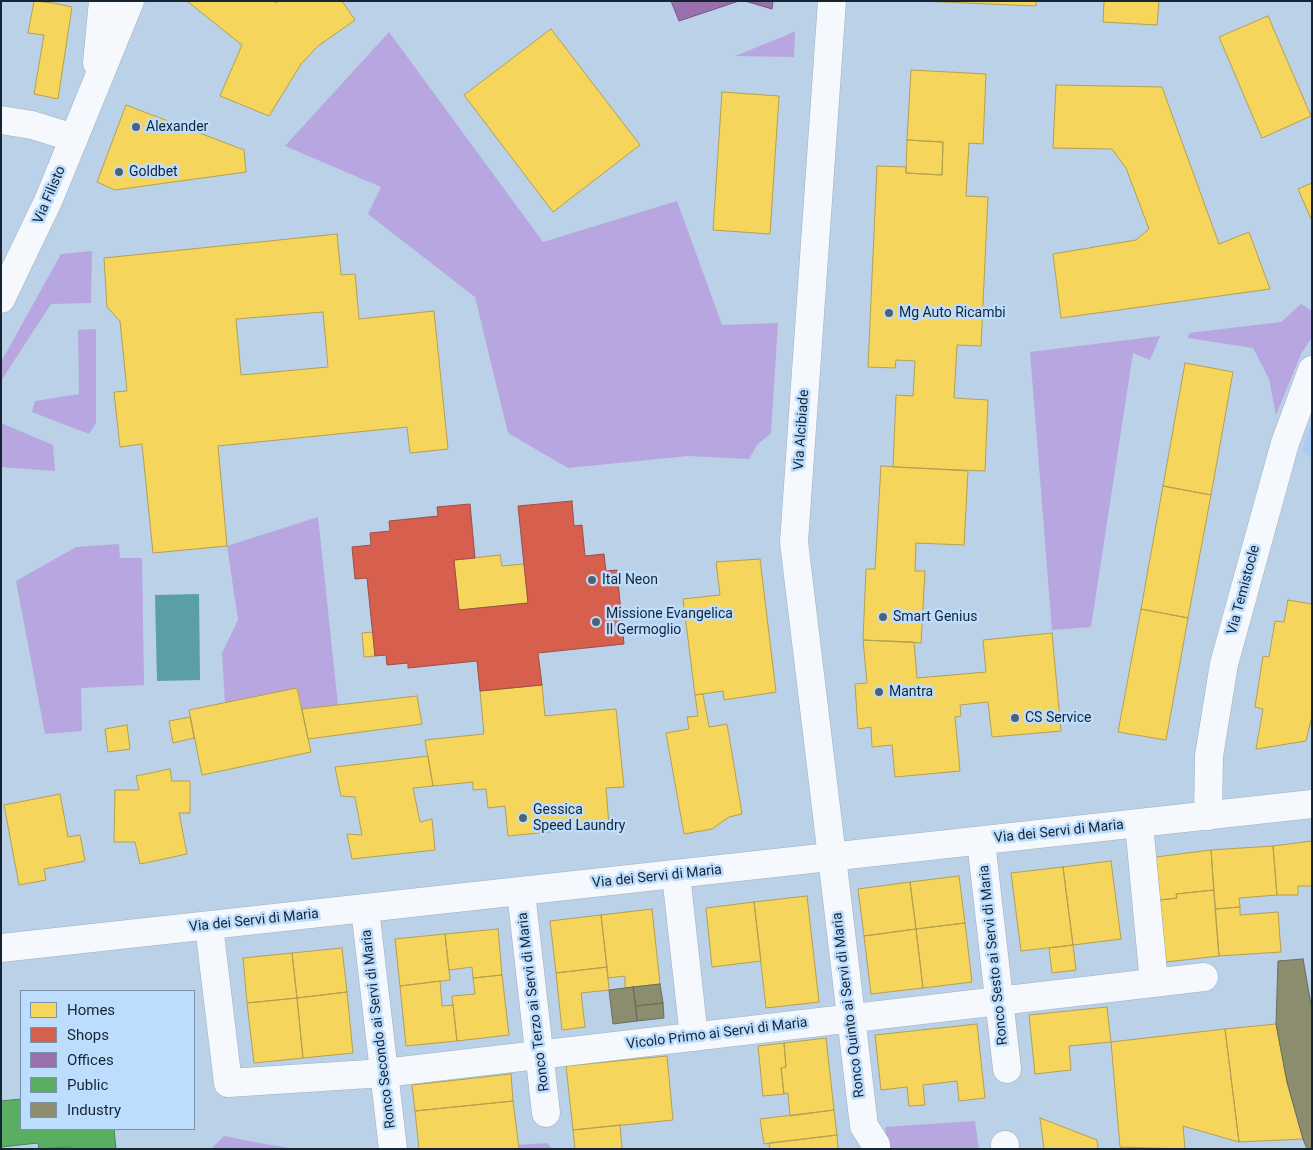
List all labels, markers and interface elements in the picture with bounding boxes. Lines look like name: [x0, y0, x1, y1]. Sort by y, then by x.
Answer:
place label: Alexander: [146, 119, 208, 135]
marker: Alexander: [130, 121, 142, 133]
street label: Via Filisto: [30, 164, 70, 226]
place label: Goldbet: [129, 164, 178, 180]
marker: Goldbet: [113, 166, 125, 178]
place label: Mg Auto Ricambi: [899, 305, 1006, 321]
marker: Mg Auto Ricambi: [883, 307, 895, 319]
street label: Via Alcibiade: [791, 389, 813, 471]
street label: Via Temistocle: [1224, 543, 1264, 637]
place label: Ital Neon: [602, 572, 658, 588]
marker: Ital Neon: [586, 574, 598, 586]
place label: Missione Evangelica Il Germoglio: [606, 606, 733, 638]
place label: Smart Genius: [893, 609, 977, 625]
marker: Smart Genius: [877, 611, 889, 623]
marker: Missione Evangelica Il Germoglio: [590, 616, 602, 628]
place label: Mantra: [889, 684, 933, 700]
marker: Mantra: [873, 686, 885, 698]
place label: CS Service: [1025, 710, 1091, 726]
marker: CS Service: [1009, 712, 1021, 724]
place label: Gessica Speed Laundry: [533, 802, 625, 834]
marker: Gessica Speed Laundry: [517, 812, 529, 824]
street label: Via dei Servi di Maria: [993, 817, 1125, 847]
street label: Via dei Servi di Maria: [591, 862, 723, 892]
street label: Ronco Sesto ai Servi di Maria: [976, 864, 1012, 1046]
street label: Via dei Servi di Maria: [188, 906, 320, 936]
street label: Ronco Terzo ai Servi di Maria: [515, 911, 553, 1093]
street label: Ronco Quinto ai Servi di Maria: [829, 911, 869, 1099]
street label: Ronco Secondo ai Servi di Maria: [358, 929, 400, 1129]
legend: [20, 990, 195, 1130]
text: Homes: [67, 1001, 115, 1019]
street label: Vicolo Primo ai Servi di Maria: [625, 1015, 809, 1053]
text: Shops: [67, 1026, 109, 1044]
text: Offices: [67, 1051, 114, 1069]
text: Public: [67, 1076, 108, 1094]
text: Industry: [67, 1101, 121, 1119]

